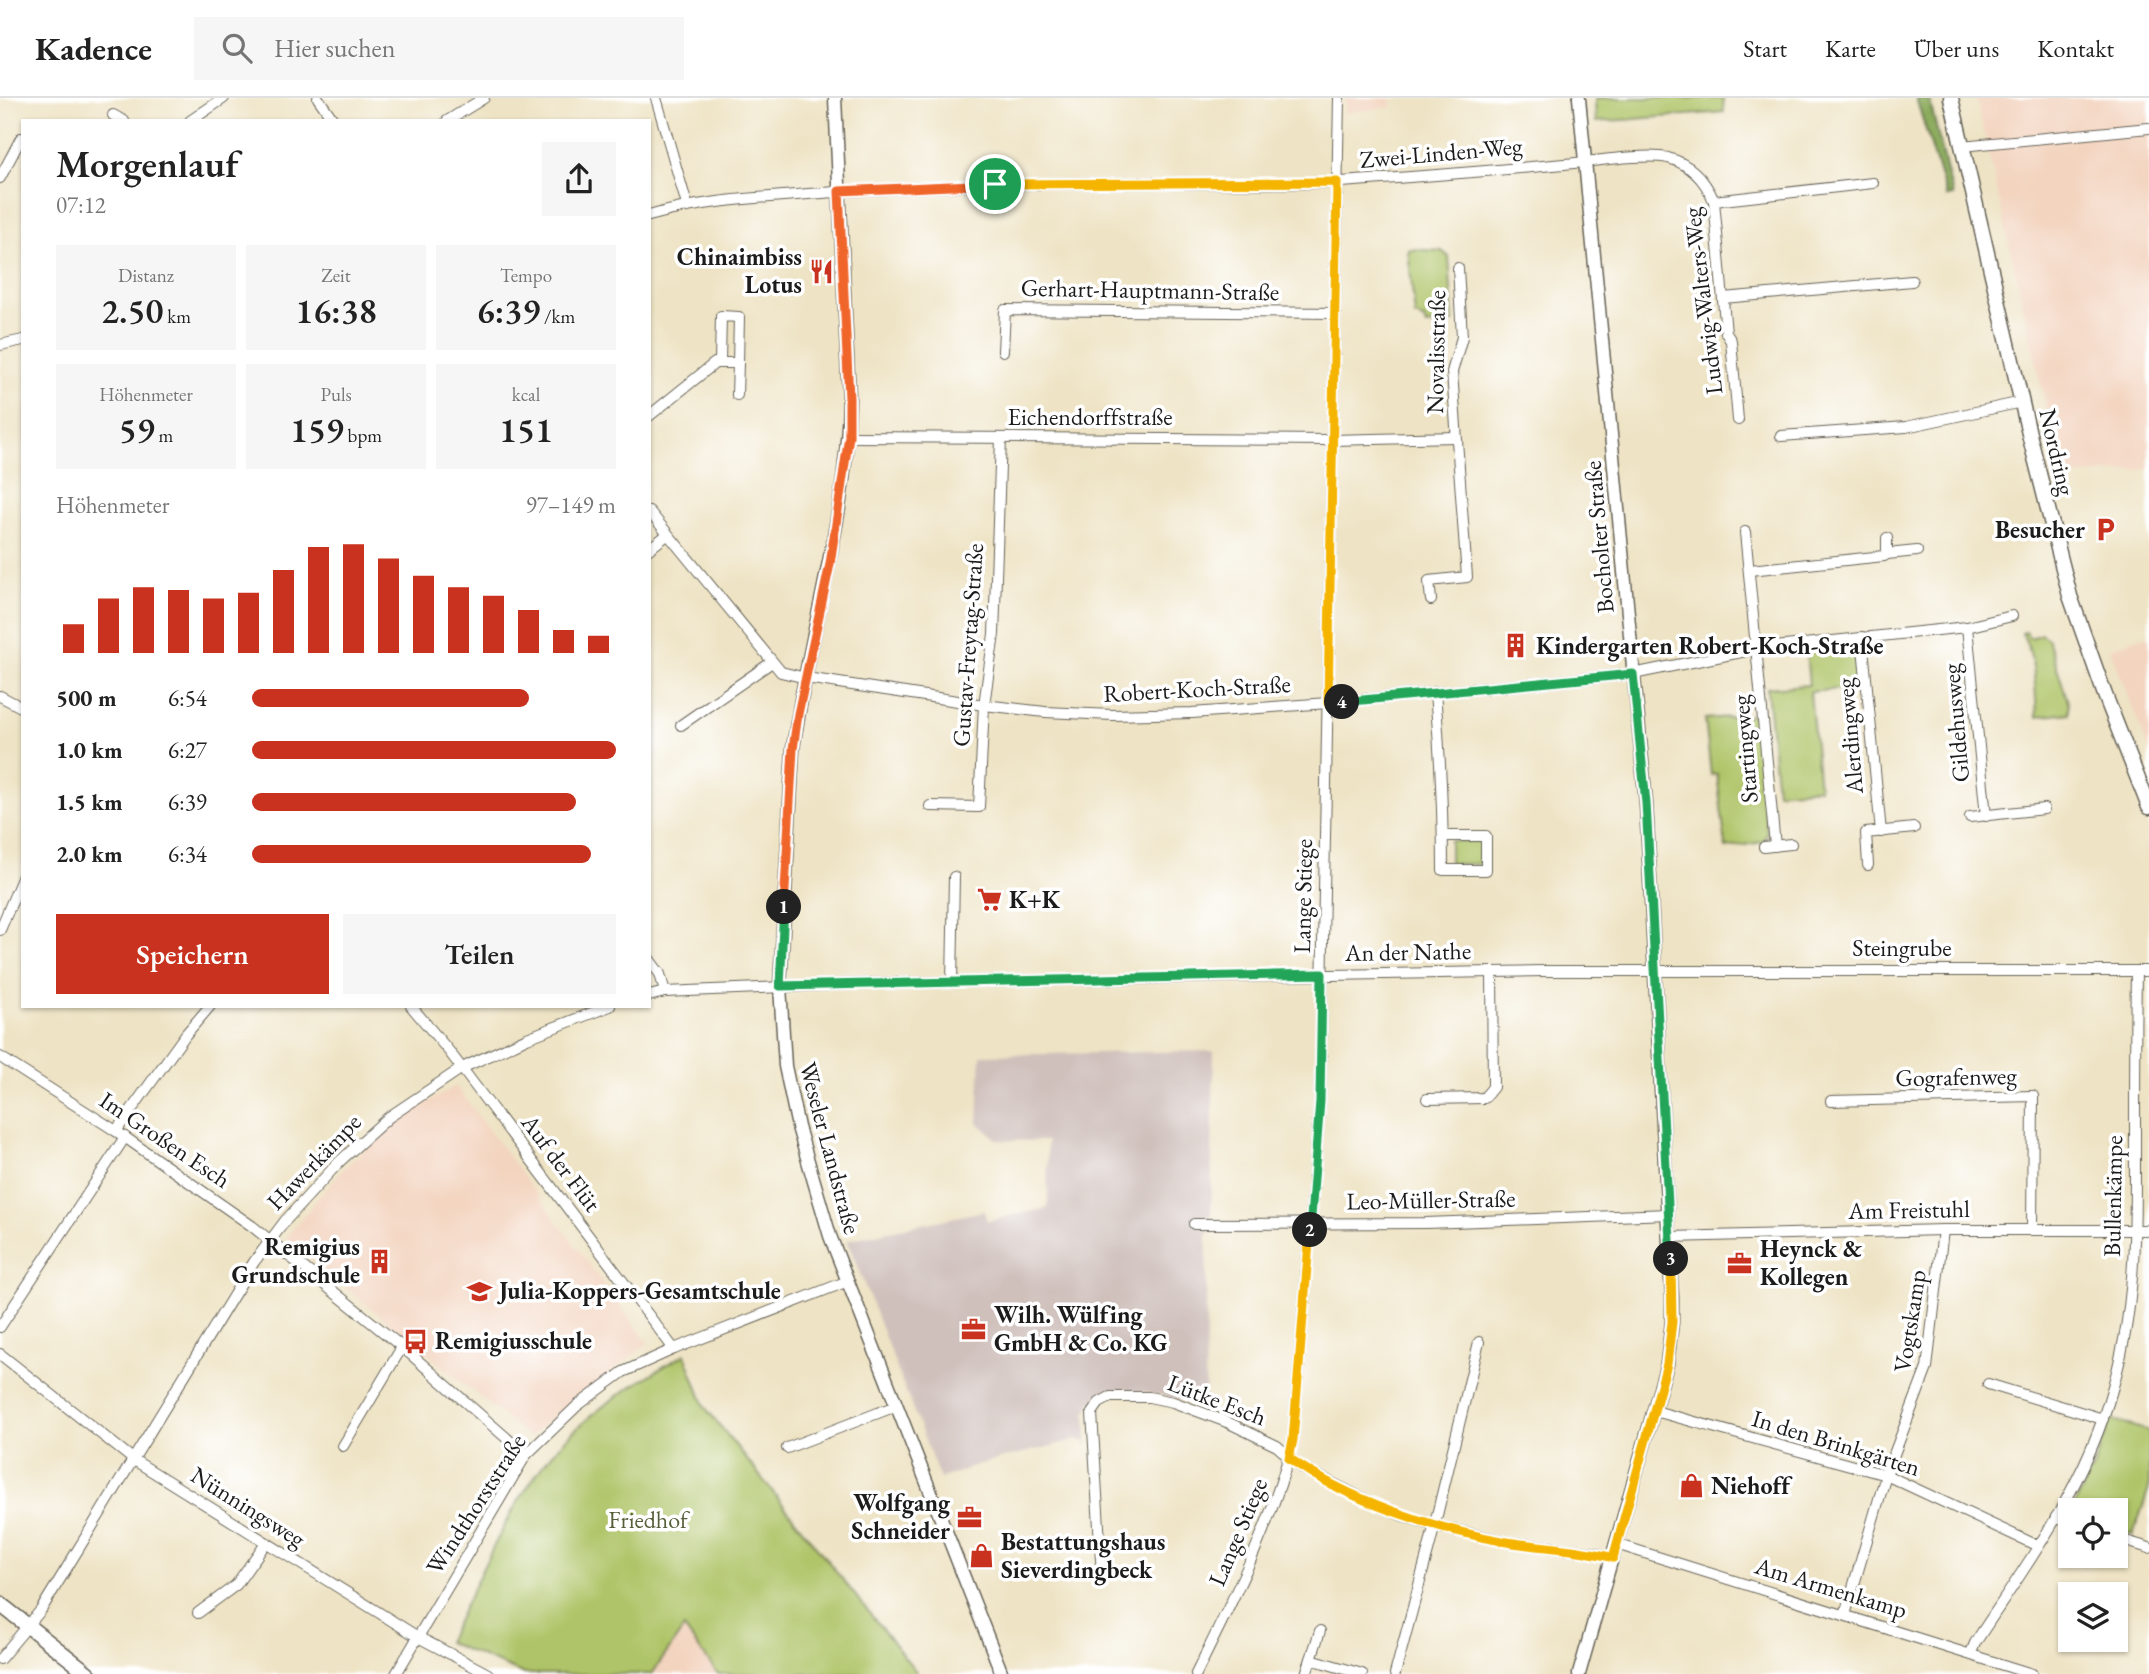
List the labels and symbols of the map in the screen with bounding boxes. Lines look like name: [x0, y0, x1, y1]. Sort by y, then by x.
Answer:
street label: Zwei-Linden-Weg: [1358, 130, 1524, 175]
pin: [965, 154, 1025, 214]
street label: Ludwig-Walters-Weg: [1676, 205, 1729, 396]
place label: Chinaimbiss Lotus: [677, 241, 802, 300]
restaurant icon: Chinaimbiss Lotus: [808, 257, 836, 285]
street label: Gerhart-Hauptmann-Straße: [1021, 272, 1280, 307]
street label: Novalisstraße: [1419, 290, 1452, 414]
street label: Eichendorffstraße: [1007, 401, 1173, 432]
street label: Nordring: [2032, 405, 2083, 499]
street label: Bocholter Straße: [1576, 460, 1621, 615]
place label: Besucher: [1995, 514, 2085, 545]
parking icon: Besucher: [2091, 516, 2119, 544]
street label: Gustav-Freytag-Straße: [945, 542, 990, 748]
place label: Kindergarten Robert-Koch-Straße: [1536, 630, 1884, 662]
building icon: Kindergarten Robert-Koch-Straße: [1502, 632, 1530, 660]
street label: Gildehusweg: [1935, 662, 1976, 784]
street label: Robert-Koch-Straße: [1103, 668, 1291, 709]
street label: Alerdingweg: [1829, 676, 1870, 796]
pin: 4: [1324, 684, 1360, 720]
street label: Startingweg: [1724, 693, 1765, 804]
street label: Lange Stiege: [1286, 838, 1319, 954]
place label: K+K: [1009, 884, 1061, 915]
supermarket icon: K+K: [975, 886, 1003, 914]
pin: 1: [766, 890, 802, 924]
street label: Steingrube: [1852, 932, 1952, 963]
street label: An der Nathe: [1344, 935, 1471, 968]
street label: Weseler Landstraße: [793, 1058, 868, 1237]
street label: Gografenweg: [1895, 1060, 2018, 1093]
street label: Im Großen Esch: [94, 1084, 237, 1195]
street label: Hawerkämpe: [260, 1107, 368, 1217]
street label: Auf der Flüt: [514, 1107, 608, 1218]
street label: Bullenkämpe: [2096, 1135, 2129, 1257]
street label: Leo-Müller-Straße: [1346, 1183, 1516, 1216]
street label: Am Freistuhl: [1847, 1193, 1970, 1226]
pin: 2: [1292, 1212, 1328, 1248]
place label: Remigius Grundschule: [232, 1231, 360, 1290]
place label: Heynck & Kollegen: [1760, 1233, 1863, 1293]
pin: 3: [1654, 1242, 1688, 1276]
building icon: Remigius Grundschule: [366, 1247, 394, 1275]
office icon: Heynck & Kollegen: [1726, 1249, 1754, 1277]
street label: Vogtskamp: [1886, 1267, 1933, 1374]
place label: Julia-Koppers-Gesamtschule: [497, 1275, 781, 1306]
school or university icon: Julia-Koppers-Gesamtschule: [465, 1277, 493, 1305]
place label: Wilh. Wülfing GmbH & Co. KG: [994, 1299, 1168, 1358]
office icon: Wilh. Wülfing GmbH & Co. KG: [960, 1315, 988, 1343]
place label: Remigiusschule: [435, 1325, 592, 1357]
bus stop icon: Remigiusschule: [401, 1327, 429, 1355]
street label: Lütke Esch: [1164, 1367, 1271, 1432]
street label: In den Brinkgärten: [1748, 1402, 1924, 1483]
street label: Windthorststraße: [419, 1428, 533, 1580]
street label: Nünningsweg: [185, 1459, 312, 1554]
place label: Niehoff: [1711, 1470, 1793, 1501]
shop icon: Niehoff: [1677, 1472, 1705, 1500]
street label: Lange Stiege: [1201, 1473, 1274, 1591]
place label: Wolfgang Schneider: [851, 1487, 951, 1546]
office icon: Wolfgang Schneider: [956, 1503, 984, 1531]
park label: Friedhof: [608, 1504, 691, 1535]
place label: Bestattungshaus Sieverdingbeck: [1001, 1526, 1165, 1586]
shop icon: Bestattungshaus Sieverdingbeck: [967, 1542, 995, 1570]
street label: Am Armenkamp: [1750, 1549, 1911, 1625]

